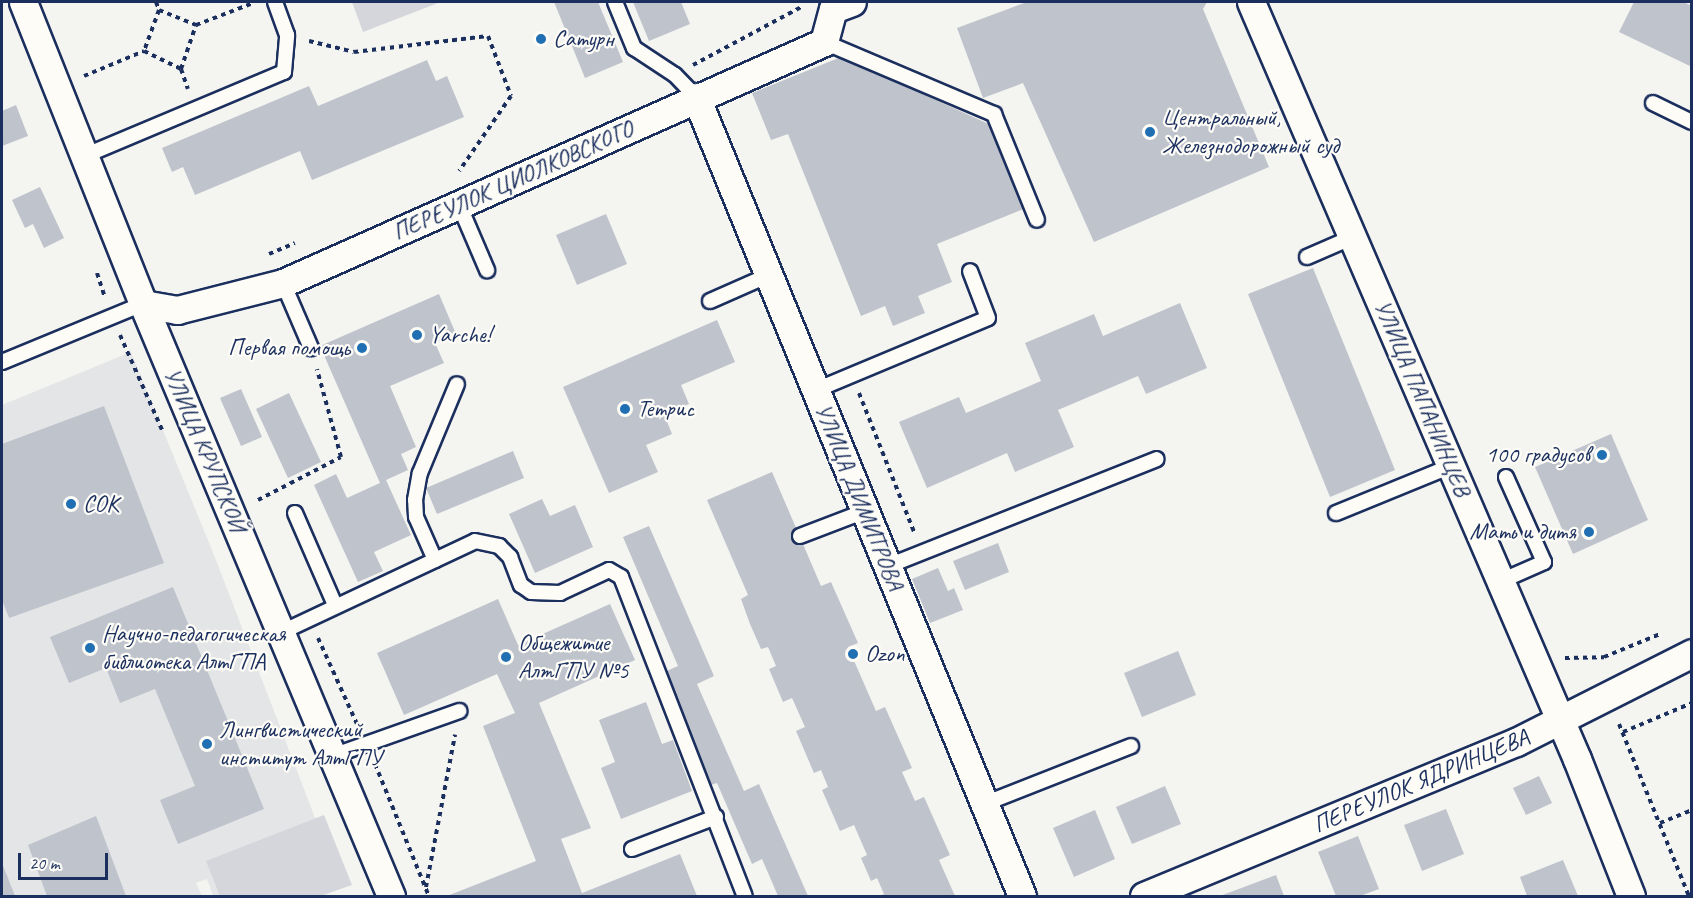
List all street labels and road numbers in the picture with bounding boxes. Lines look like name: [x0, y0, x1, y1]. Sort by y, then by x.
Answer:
street label: ПЕРЕУЛОК ЦИОЛКОВСКОГО: [389, 115, 637, 247]
street label: УЛИЦА ПАПАНИНЦЕВ: [1368, 296, 1476, 500]
street label: УЛИЦА КРУПСКОЙ: [158, 364, 252, 536]
street label: УЛИЦА ДИМИТРОВА: [809, 400, 909, 594]
street label: ПЕРЕУЛОК ЯДРИНЦЕВА: [1309, 722, 1533, 840]

